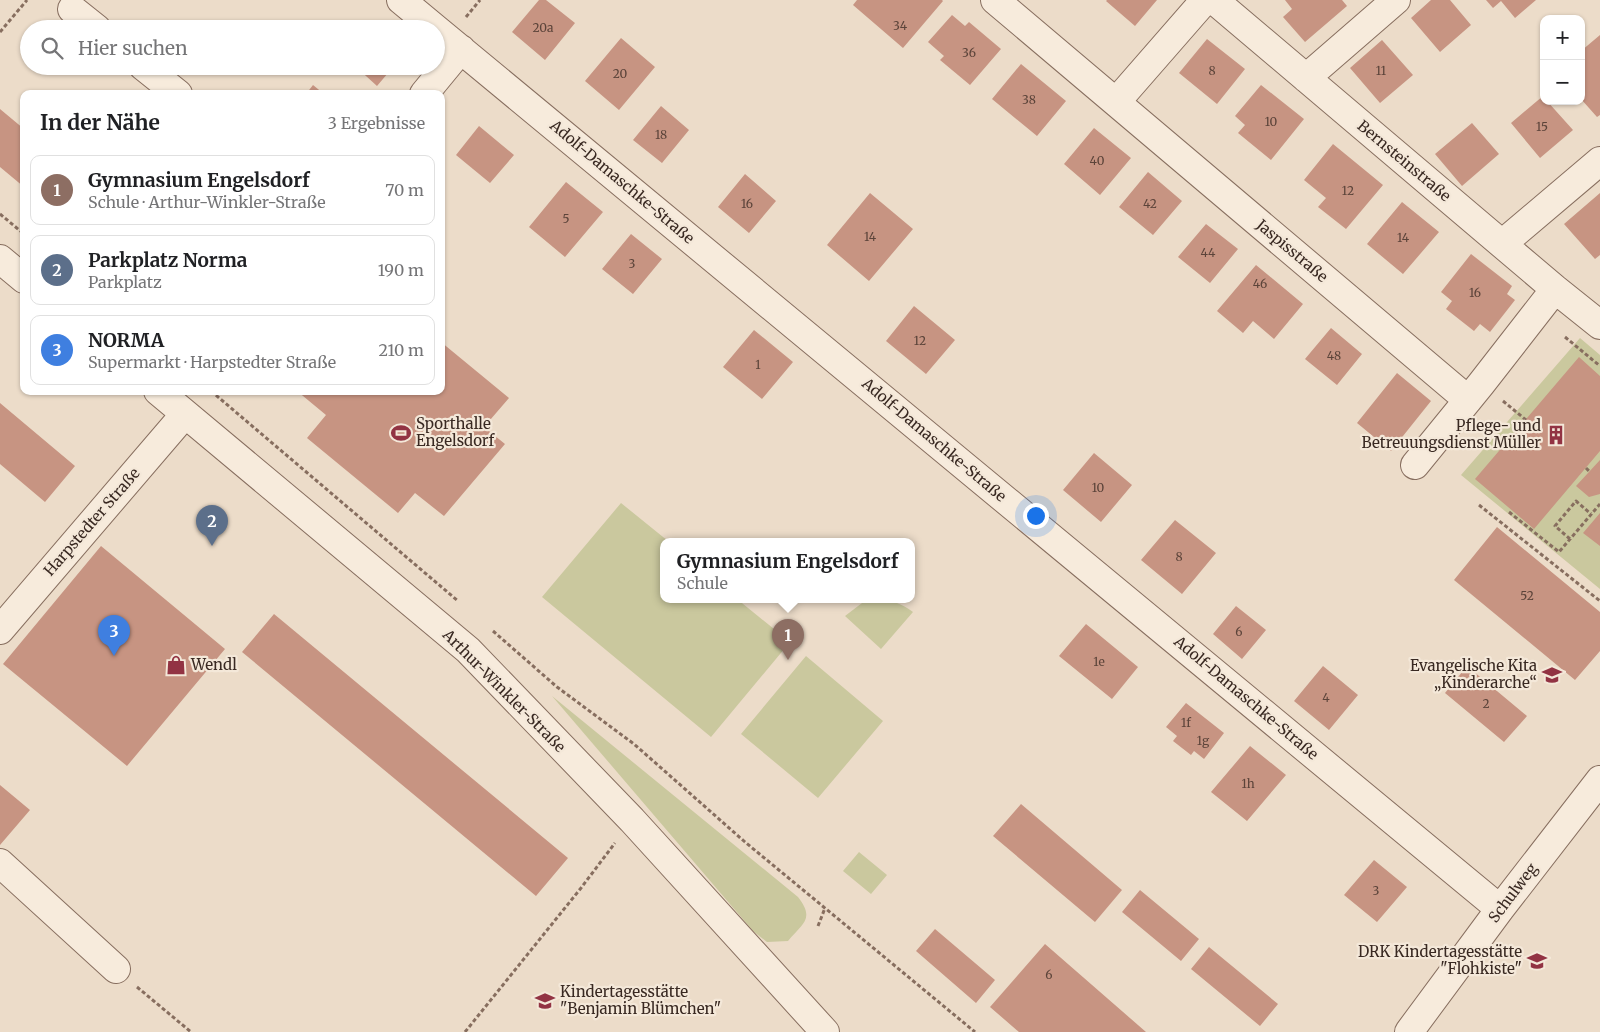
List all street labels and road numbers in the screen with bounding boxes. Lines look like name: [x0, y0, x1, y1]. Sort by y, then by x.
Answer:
street label: Adolf-Damaschke-Straße: [546, 115, 698, 248]
street label: Bernsteinstraße: [1354, 116, 1455, 205]
street label: Jaspisstraße: [1252, 215, 1332, 286]
street label: Adolf-Damaschke-Straße: [858, 373, 1010, 506]
street label: Harpstedter Straße: [40, 464, 144, 580]
street label: Arthur-Winkler-Straße: [438, 625, 570, 756]
street label: Adolf-Damaschke-Straße: [1170, 631, 1322, 764]
street label: Schulweg: [1484, 859, 1541, 926]

